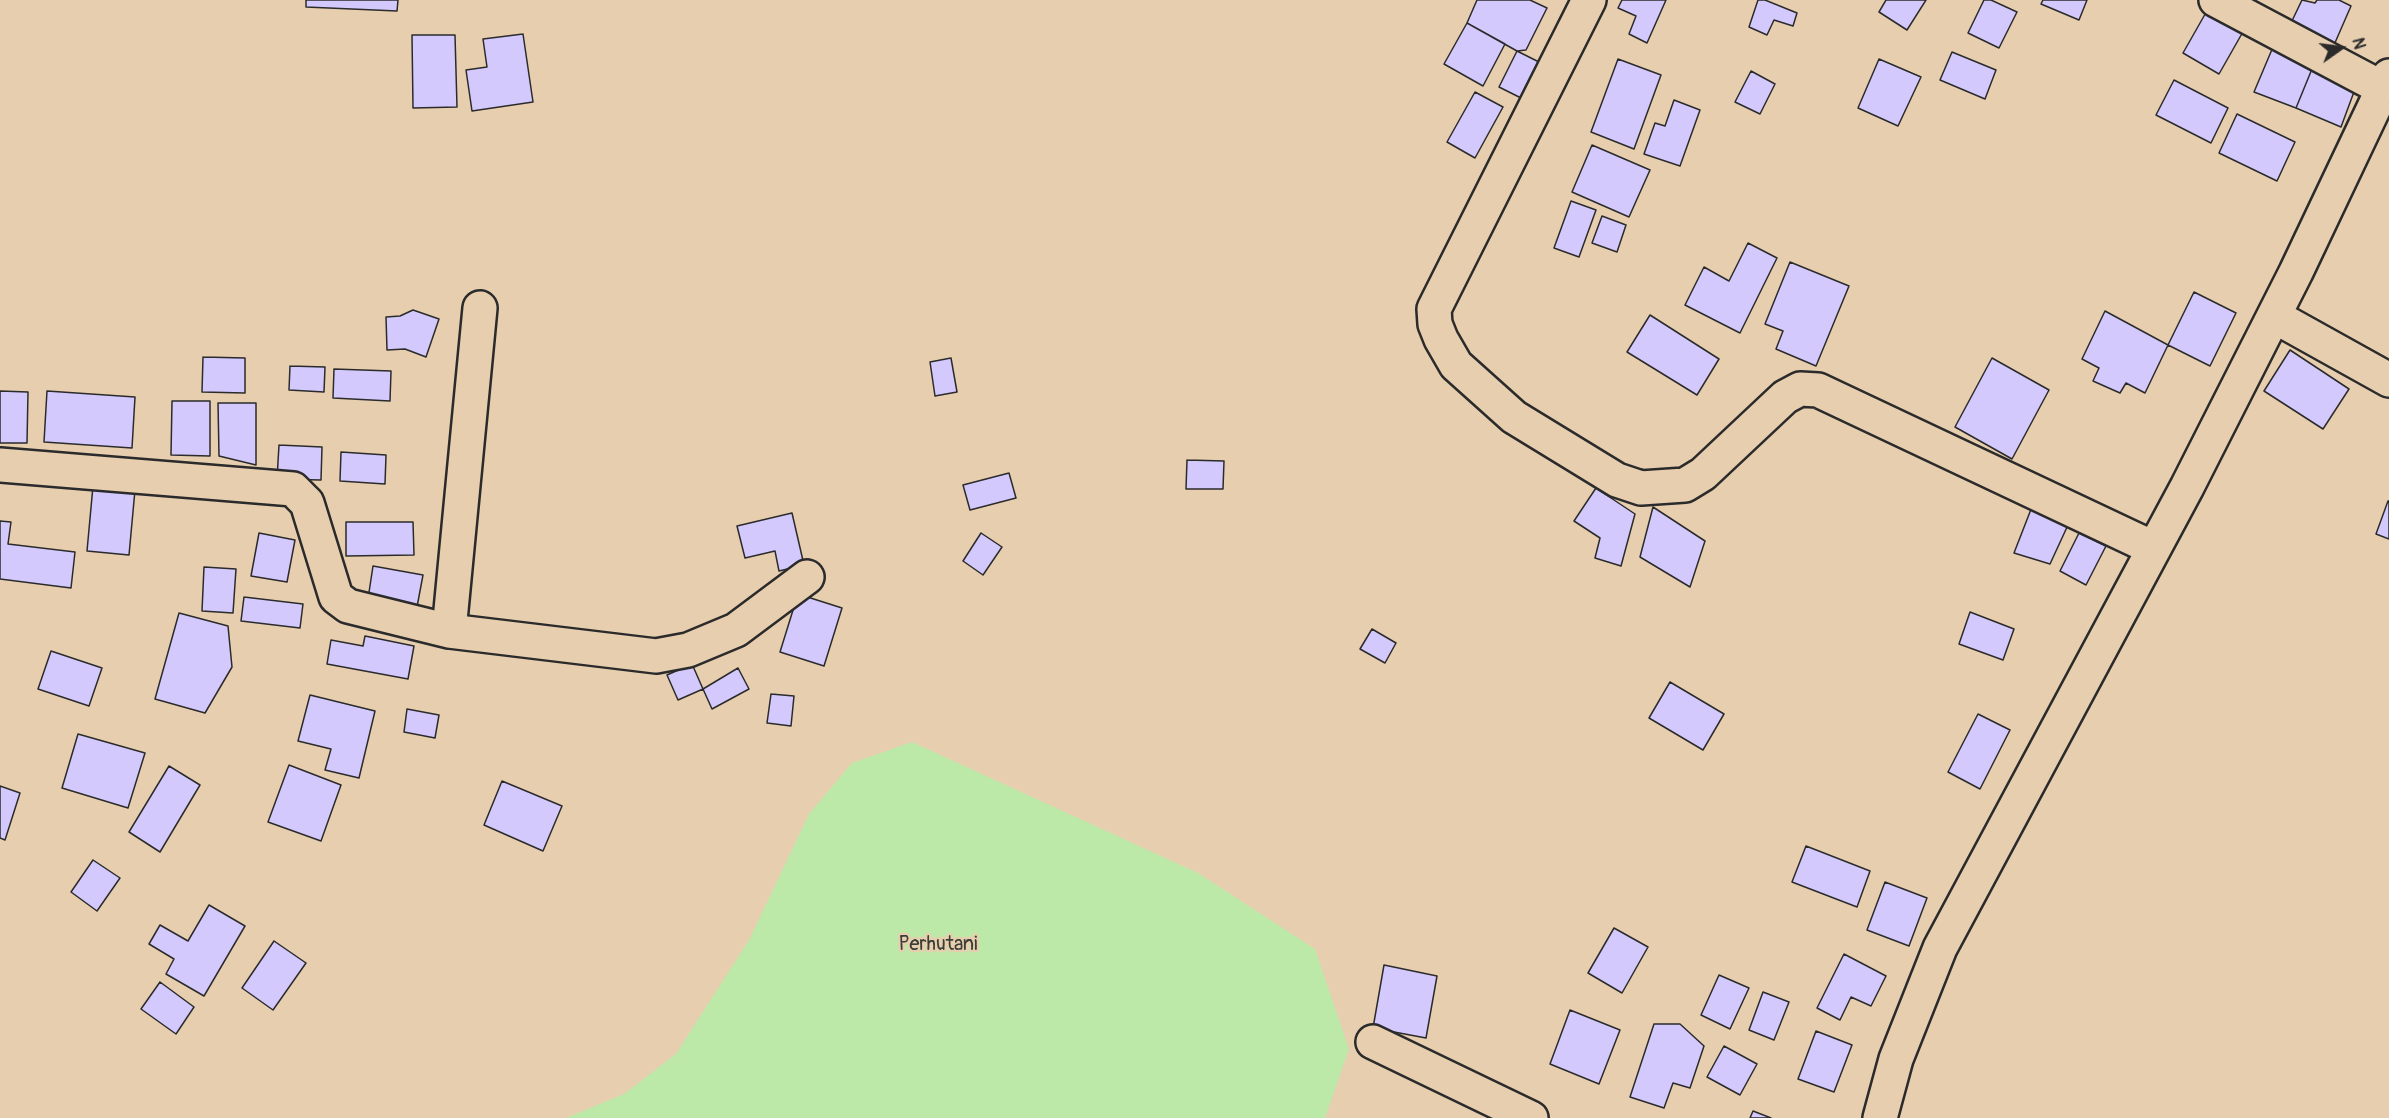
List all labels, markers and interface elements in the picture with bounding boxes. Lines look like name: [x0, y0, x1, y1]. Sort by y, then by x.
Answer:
north arrow: [2311, 18, 2371, 78]
text: N: [2347, 36, 2369, 51]
park label: Perhutani: [898, 933, 978, 957]

